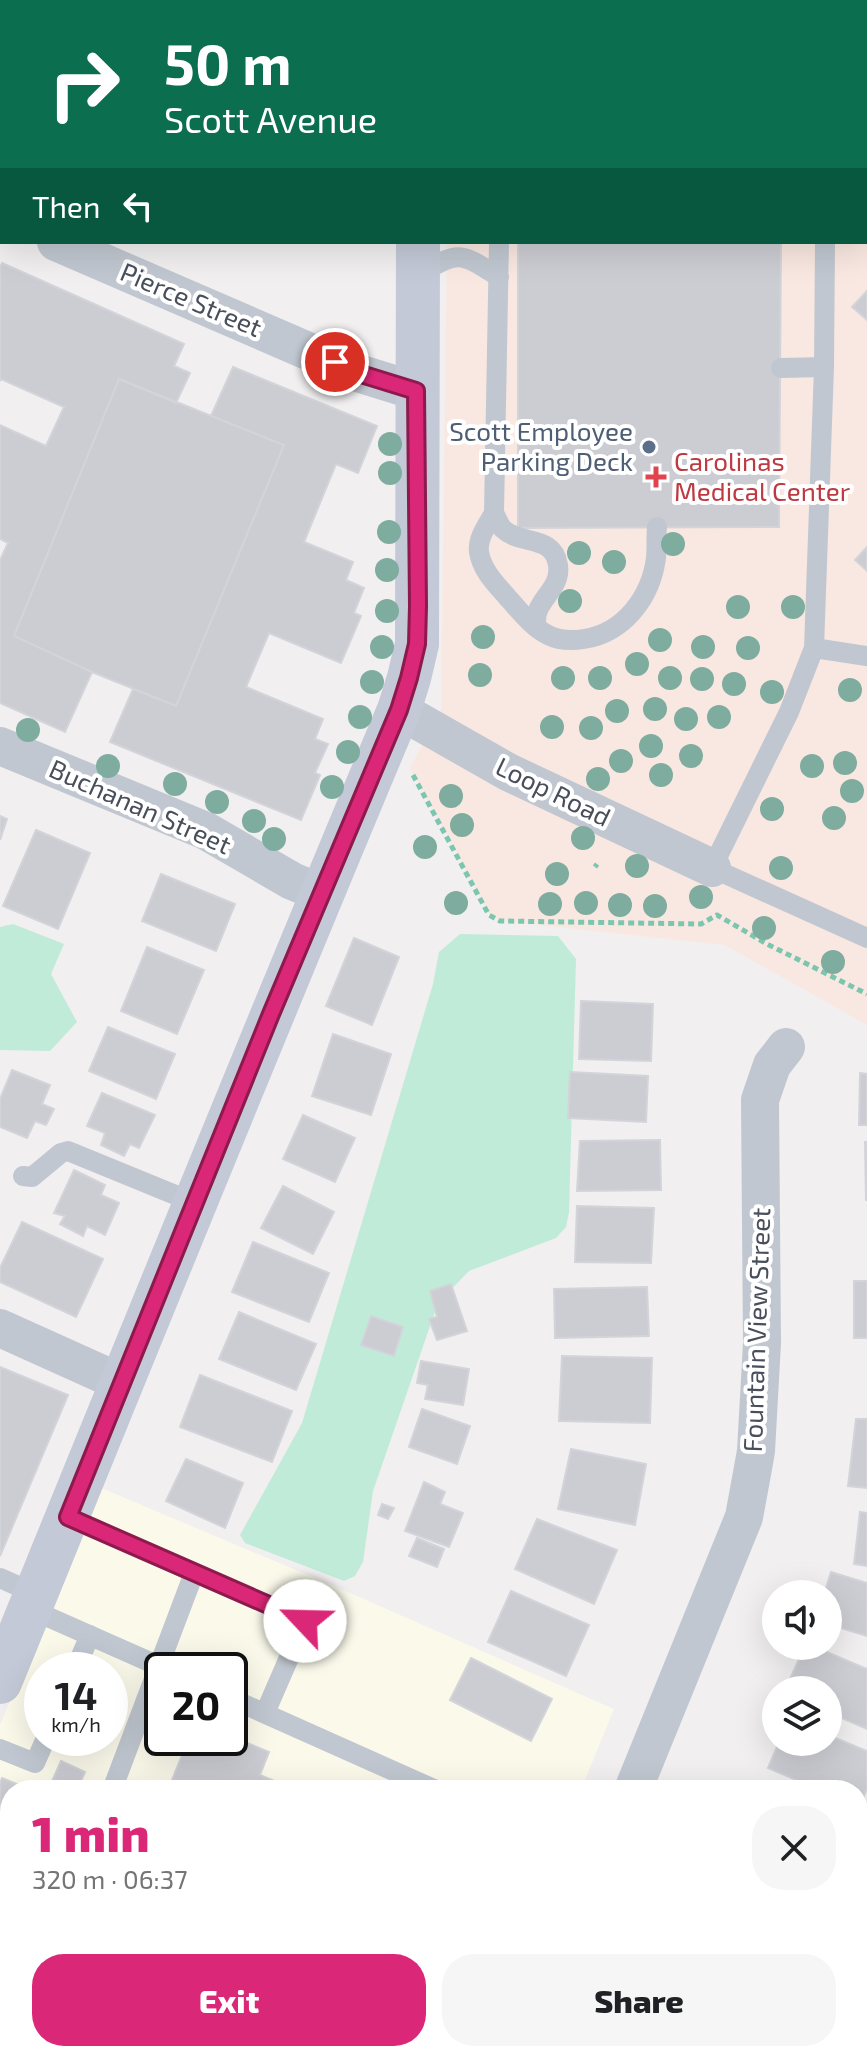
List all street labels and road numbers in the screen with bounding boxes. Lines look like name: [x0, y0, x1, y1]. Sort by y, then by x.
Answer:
street label: Pierce Street: [116, 255, 267, 342]
street label: Loop Road: [491, 750, 616, 832]
street label: Buchanan Street: [45, 752, 236, 860]
street label: Fountain View Street: [736, 1207, 775, 1453]

